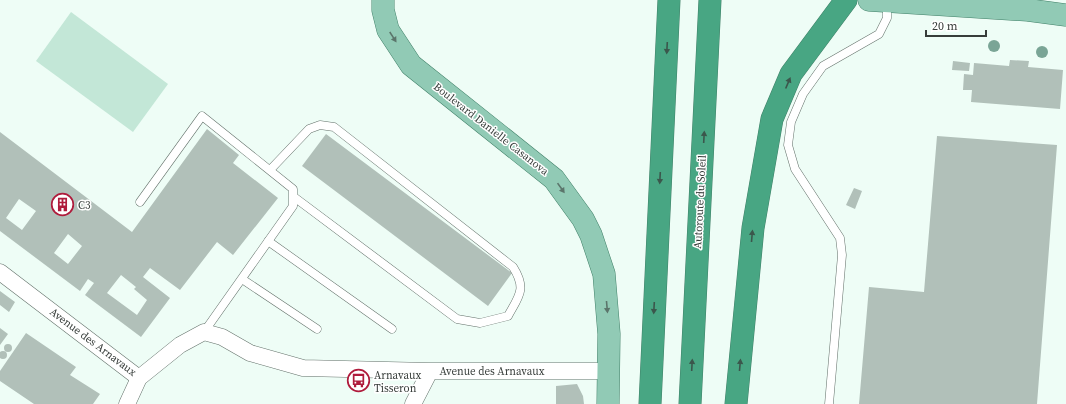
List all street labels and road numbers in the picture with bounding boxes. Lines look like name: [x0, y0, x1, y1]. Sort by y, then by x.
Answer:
street label: Boulevard Danielle Casanova: [430, 79, 552, 179]
street label: Autoroute du Soleil: [690, 155, 710, 249]
street label: Avenue des Arnavaux: [47, 304, 140, 380]
street label: Avenue des Arnavaux: [439, 364, 545, 379]

